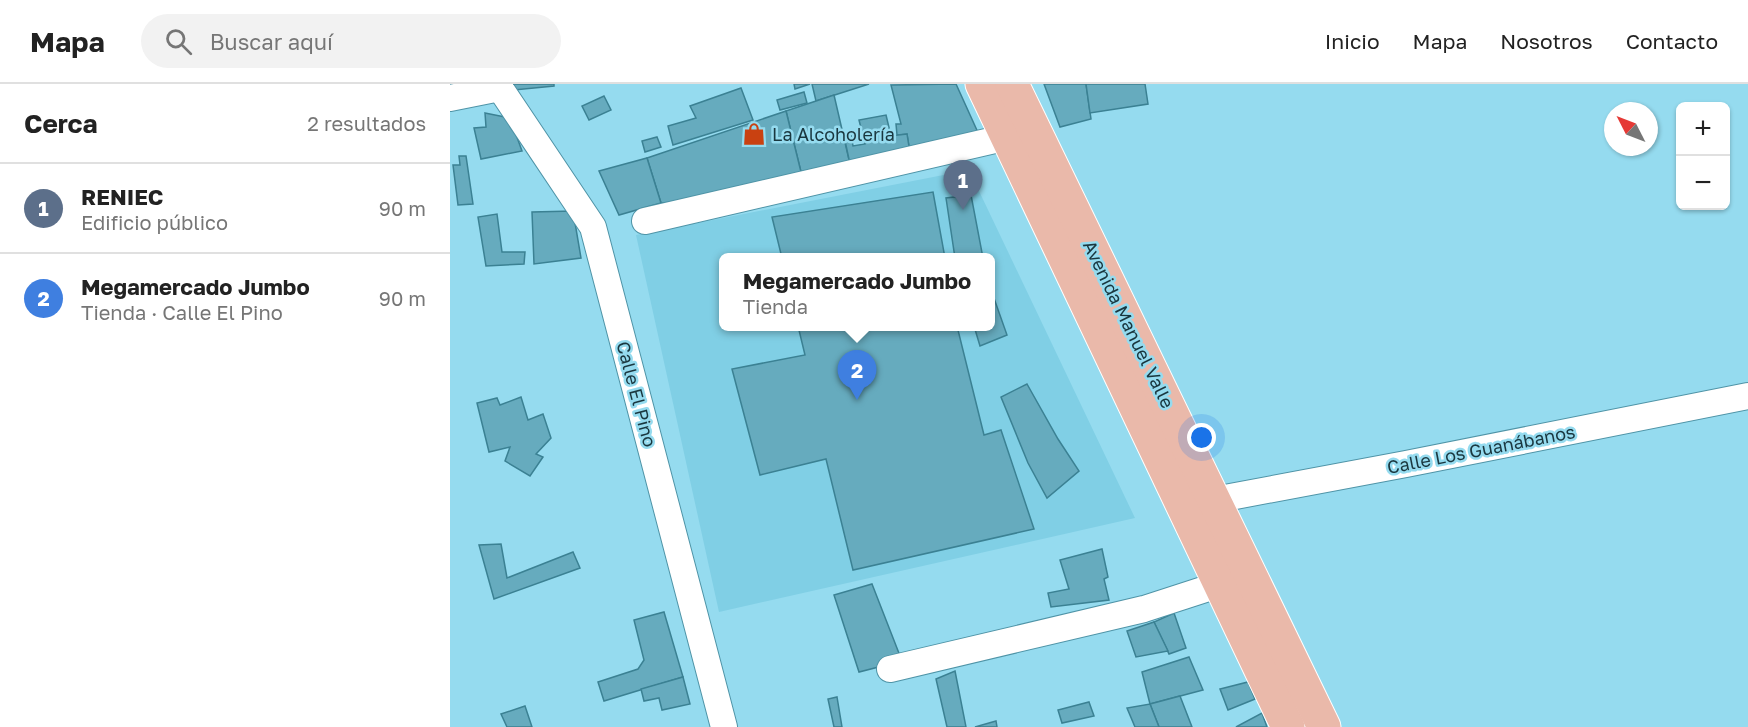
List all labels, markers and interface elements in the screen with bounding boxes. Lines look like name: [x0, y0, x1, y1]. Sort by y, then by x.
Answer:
search box: [141, 14, 561, 68]
text: Mapa: [30, 25, 105, 58]
icon: search: [162, 25, 195, 58]
text: Buscar aquí: [210, 28, 333, 55]
text: Inicio: [1325, 28, 1380, 54]
text: Mapa: [1413, 28, 1467, 54]
text: Nosotros: [1500, 28, 1593, 54]
text: Contacto: [1626, 28, 1718, 54]
north arrow: [1604, 102, 1658, 156]
map controls: [1676, 102, 1730, 210]
button: +: [1676, 102, 1730, 156]
text: Cerca: [24, 108, 98, 139]
text: 2 resultados: [307, 111, 426, 135]
shop icon: La Alcoholería: [741, 121, 767, 147]
place label: La Alcoholería: [772, 123, 895, 145]
button: −: [1676, 156, 1730, 210]
pin: 1: [944, 160, 982, 210]
text: RENIEC: [81, 183, 163, 210]
text: 1: [38, 196, 49, 220]
text: 90 m: [379, 196, 426, 220]
text: Edificio público: [81, 210, 228, 234]
street label: Avenida Manuel Valle: [1079, 236, 1179, 412]
popup: [719, 253, 995, 331]
text: Megamercado Jumbo: [743, 267, 971, 294]
text: Megamercado Jumbo: [81, 273, 310, 300]
text: 2: [37, 286, 50, 310]
text: 90 m: [379, 286, 426, 310]
text: Tienda: [743, 294, 808, 318]
text: Tienda · Calle El Pino: [81, 300, 283, 324]
street label: Calle El Pino: [612, 339, 662, 449]
pin: 2: [838, 350, 876, 400]
street label: Calle Los Guanábanos: [1385, 420, 1577, 478]
your location: [1187, 423, 1216, 452]

